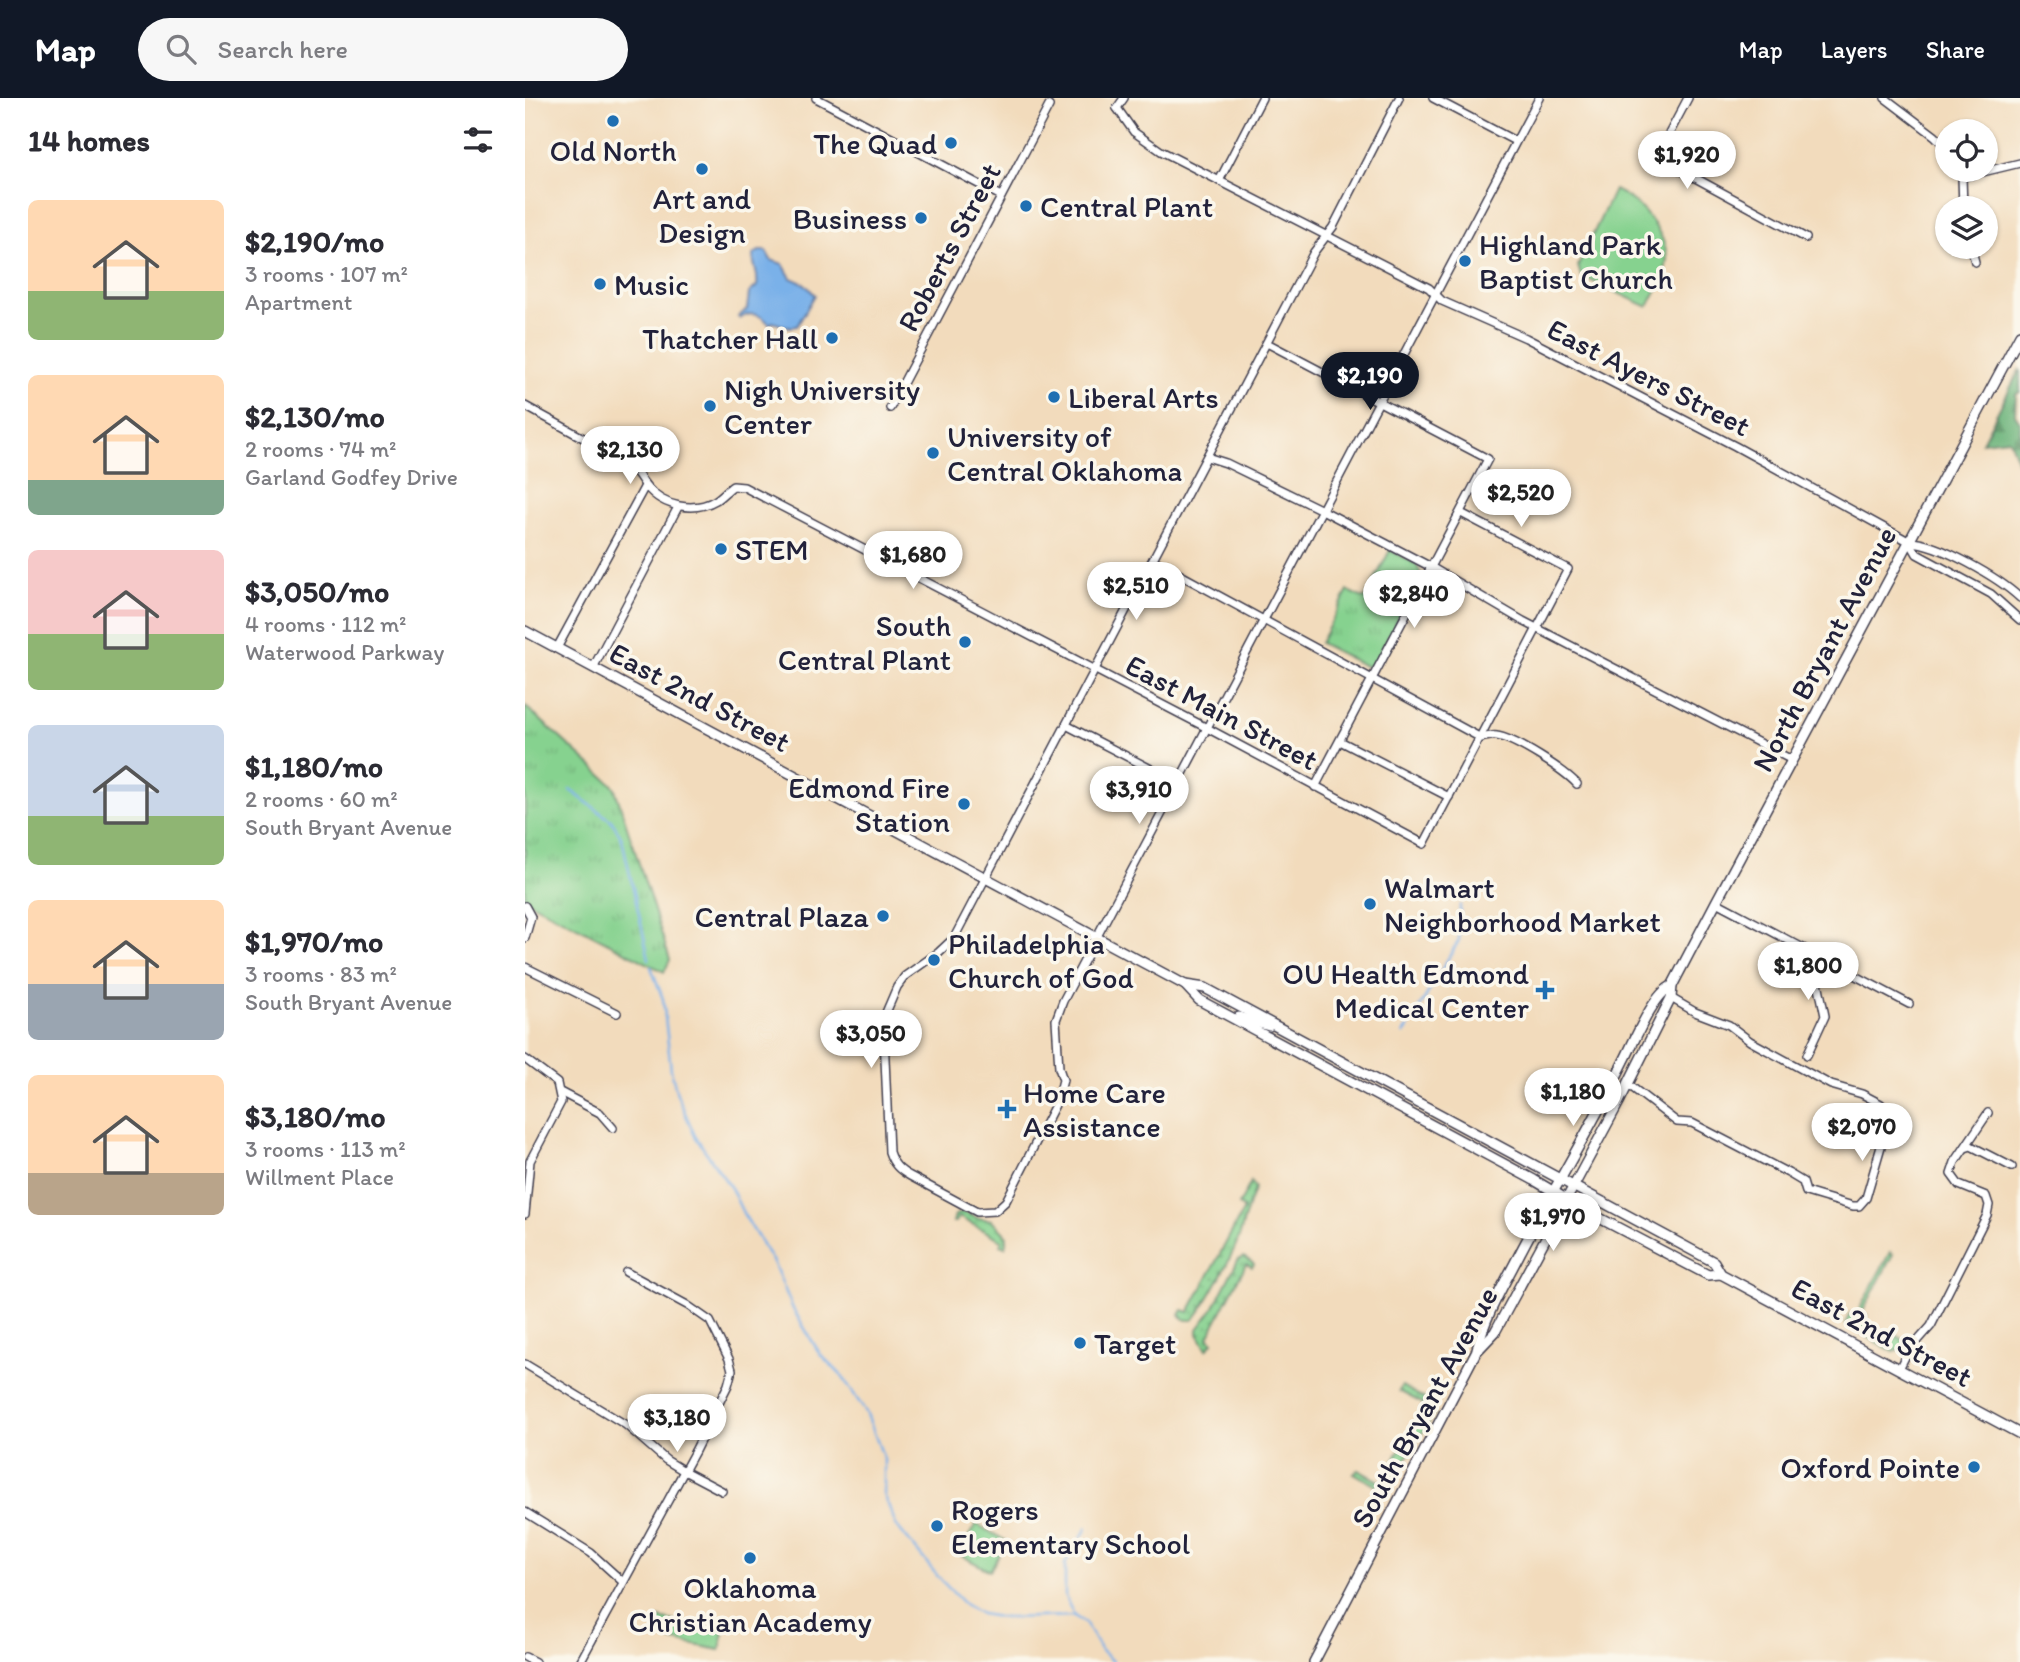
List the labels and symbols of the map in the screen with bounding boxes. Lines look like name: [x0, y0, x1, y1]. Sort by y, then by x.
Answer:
marker: Old North: [605, 113, 621, 129]
place label: The Quad: [813, 125, 937, 162]
place label: Old North: [549, 132, 677, 169]
pin: $1,920: [1630, 132, 1744, 191]
marker: The Quad: [943, 135, 959, 151]
street label: Roberts Street: [889, 156, 1009, 338]
marker: Art and Design: [694, 161, 710, 177]
place label: Art and Design: [653, 180, 752, 251]
place label: Central Plant: [1040, 188, 1213, 225]
marker: Central Plant: [1018, 198, 1034, 214]
place label: Business: [793, 200, 907, 237]
marker: Business: [913, 210, 929, 226]
place label: Highland Park Baptist Church: [1479, 226, 1673, 297]
marker: Highland Park Baptist Church: [1457, 253, 1473, 269]
place label: Music: [614, 266, 689, 303]
marker: Music: [592, 276, 608, 292]
street label: East Ayers Street: [1541, 310, 1757, 444]
place label: Thatcher Hall: [642, 320, 819, 357]
marker: Thatcher Hall: [824, 330, 840, 346]
pin: $2,190: [1313, 352, 1427, 412]
place label: Nigh University Center: [724, 371, 920, 442]
place label: Liberal Arts: [1068, 379, 1219, 416]
marker: Liberal Arts: [1046, 389, 1062, 405]
marker: Nigh University Center: [702, 398, 718, 414]
place label: University of Central Oklahoma: [947, 418, 1182, 489]
pin: $2,130: [573, 426, 687, 486]
marker: University of Central Oklahoma: [925, 445, 941, 461]
pin: $2,520: [1464, 470, 1578, 529]
street label: North Bryant Avenue: [1744, 520, 1904, 778]
place label: STEM: [735, 531, 809, 568]
pin: $1,680: [856, 532, 970, 591]
marker: STEM: [713, 541, 729, 557]
pin: $2,510: [1079, 562, 1193, 622]
pin: $2,840: [1357, 570, 1471, 630]
place label: South Central Plant: [778, 607, 951, 678]
street label: East 2nd Street: [603, 634, 797, 760]
marker: South Central Plant: [957, 634, 973, 650]
street label: East Main Street: [1119, 646, 1325, 778]
pin: $3,910: [1082, 766, 1196, 826]
place label: Edmond Fire Station: [788, 769, 950, 840]
marker: Edmond Fire Station: [956, 796, 972, 812]
place label: Walmart Neighborhood Market: [1384, 869, 1661, 940]
marker: Walmart Neighborhood Market: [1362, 896, 1378, 912]
place label: Central Plaza: [695, 898, 869, 935]
marker: Central Plaza: [875, 908, 891, 924]
place label: Philadelphia Church of God: [948, 925, 1134, 996]
pin: $1,800: [1751, 942, 1865, 1002]
marker: Philadelphia Church of God: [926, 952, 942, 968]
place label: OU Health Edmond Medical Center: [1282, 955, 1529, 1026]
marker: OU Health Edmond Medical Center: [1535, 980, 1555, 1000]
pin: $3,050: [814, 1010, 928, 1070]
pin: $1,180: [1516, 1068, 1630, 1128]
place label: Home Care Assistance: [1023, 1074, 1166, 1145]
marker: Home Care Assistance: [997, 1099, 1017, 1119]
pin: $2,070: [1805, 1104, 1919, 1163]
pin: $1,970: [1496, 1194, 1610, 1253]
street label: East 2nd Street: [1785, 1269, 1979, 1395]
street label: South Bryant Avenue: [1342, 1280, 1506, 1534]
place label: Target: [1094, 1325, 1176, 1362]
marker: Target: [1072, 1335, 1088, 1351]
pin: $3,180: [620, 1394, 734, 1454]
place label: Oxford Pointe: [1780, 1449, 1960, 1486]
marker: Oxford Pointe: [1966, 1459, 1982, 1475]
place label: Rogers Elementary School: [951, 1491, 1191, 1562]
marker: Rogers Elementary School: [929, 1518, 945, 1534]
marker: Oklahoma Christian Academy: [742, 1550, 758, 1566]
place label: Oklahoma Christian Academy: [628, 1569, 872, 1640]

